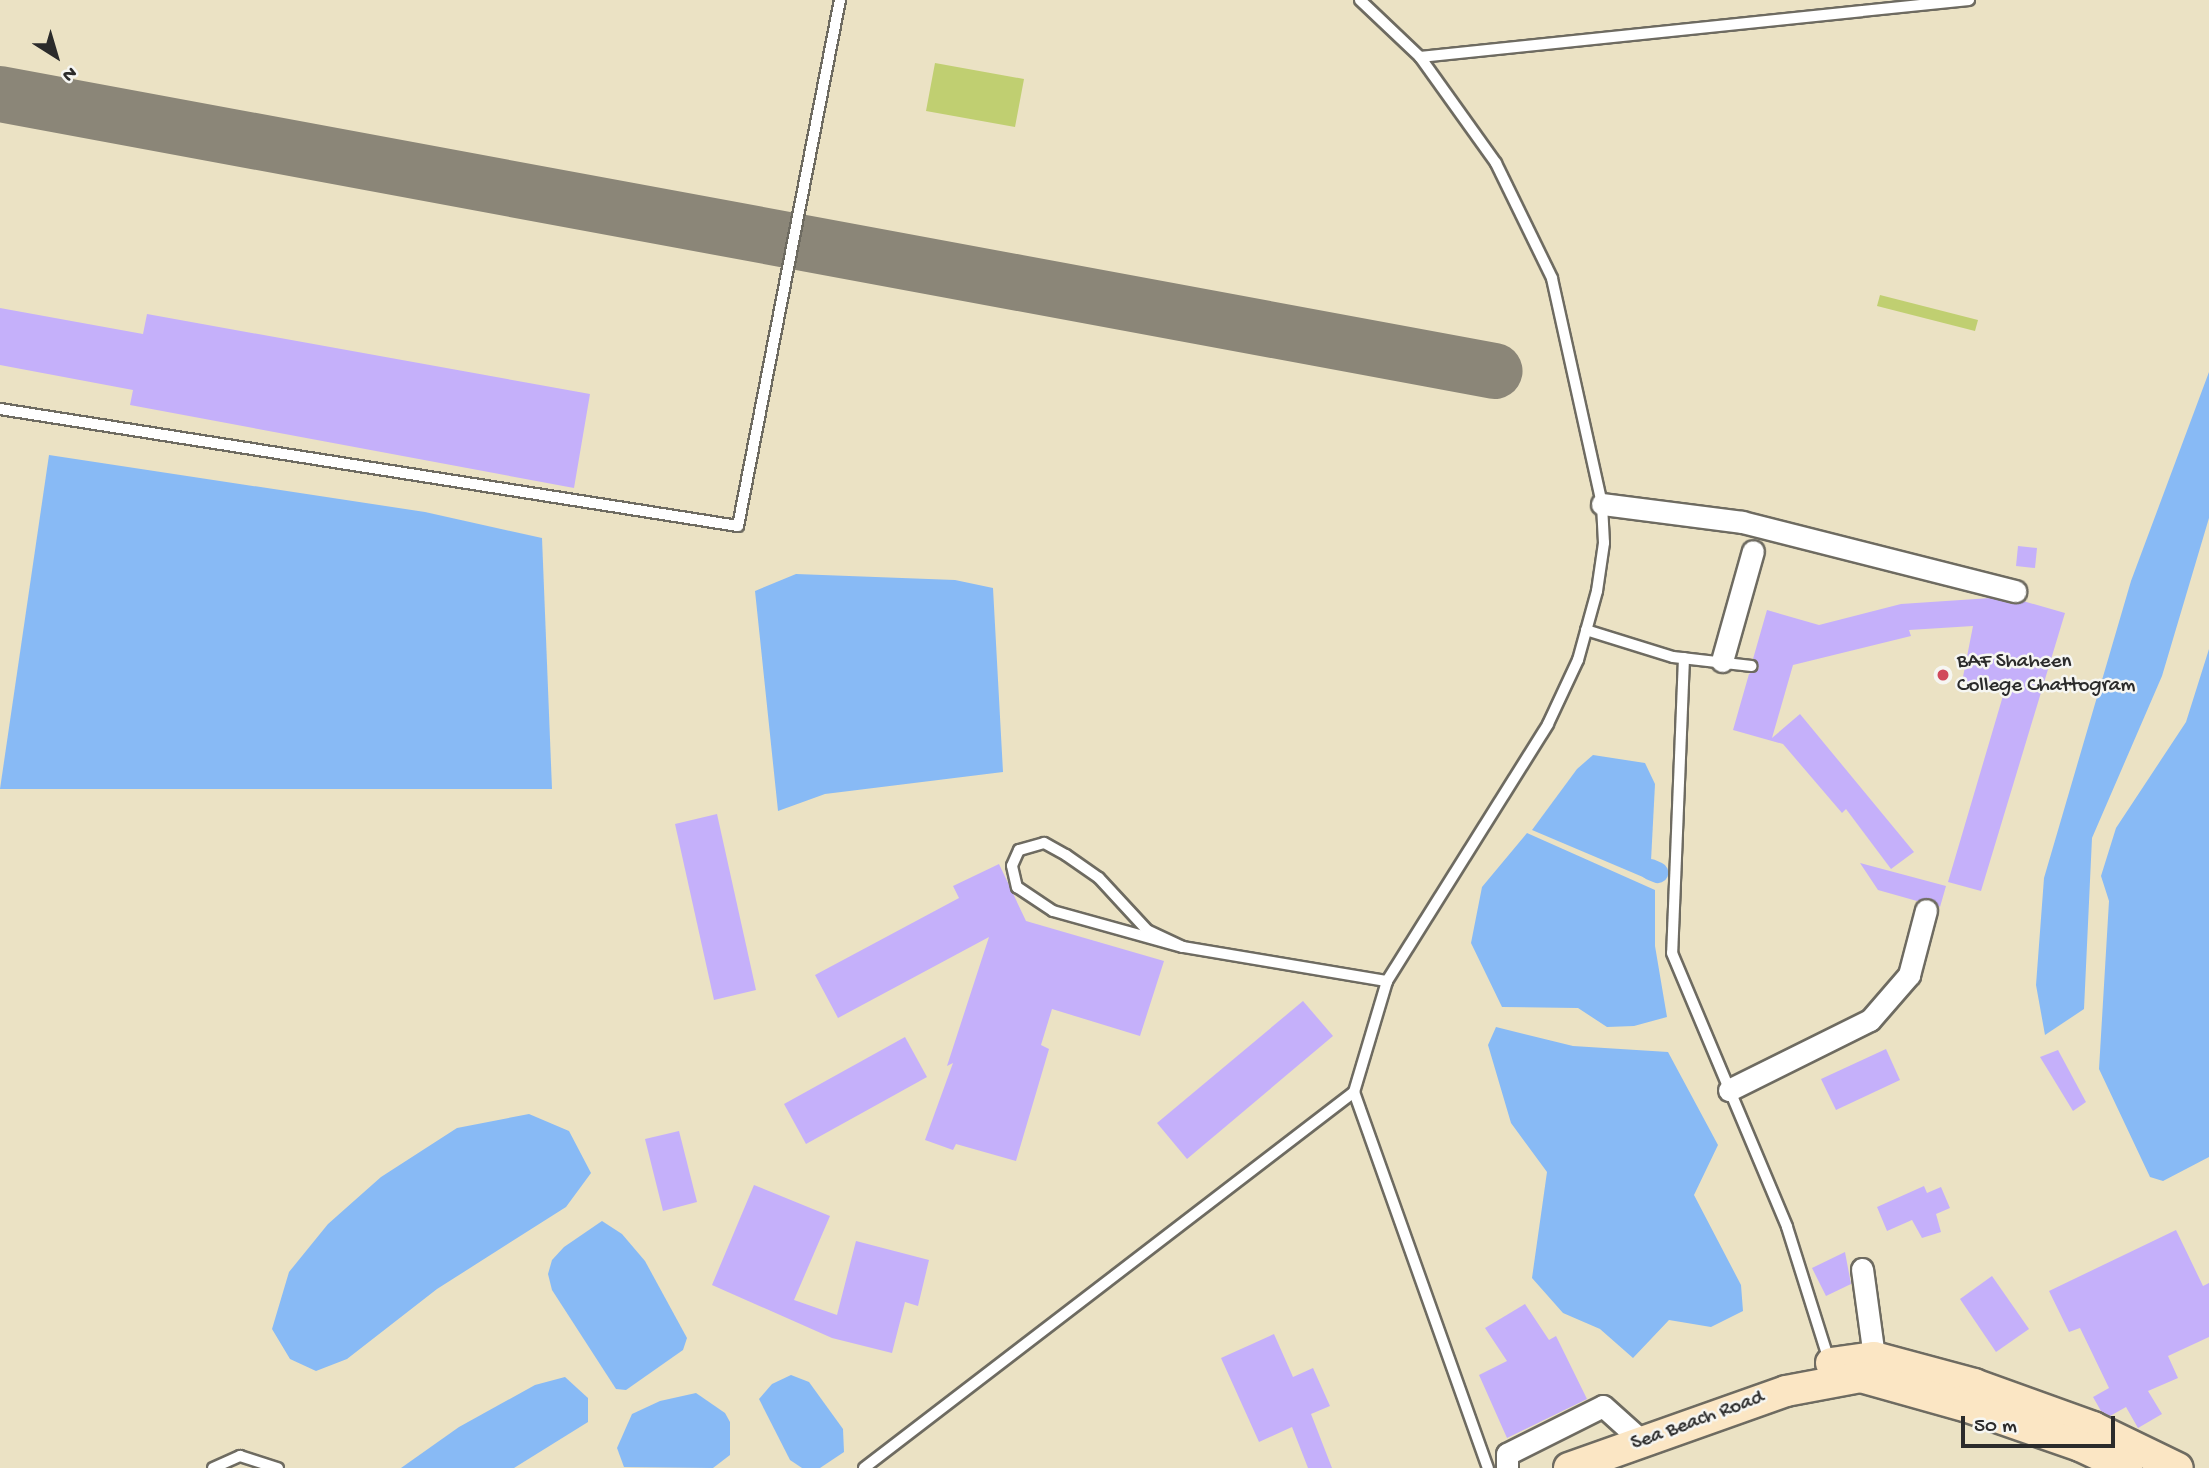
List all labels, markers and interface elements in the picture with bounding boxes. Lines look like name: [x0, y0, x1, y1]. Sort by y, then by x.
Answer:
north arrow: [21, 21, 91, 91]
text: N: [57, 60, 81, 86]
place label: BAF Shaheen College Chattogram: [1957, 650, 2135, 700]
marker: BAF Shaheen College Chattogram: [1935, 667, 1951, 683]
street label: Sea Beach Road: [1628, 1386, 1768, 1458]
scale bar: [1964, 1402, 2118, 1446]
text: 50 m: [1974, 1415, 2017, 1440]

